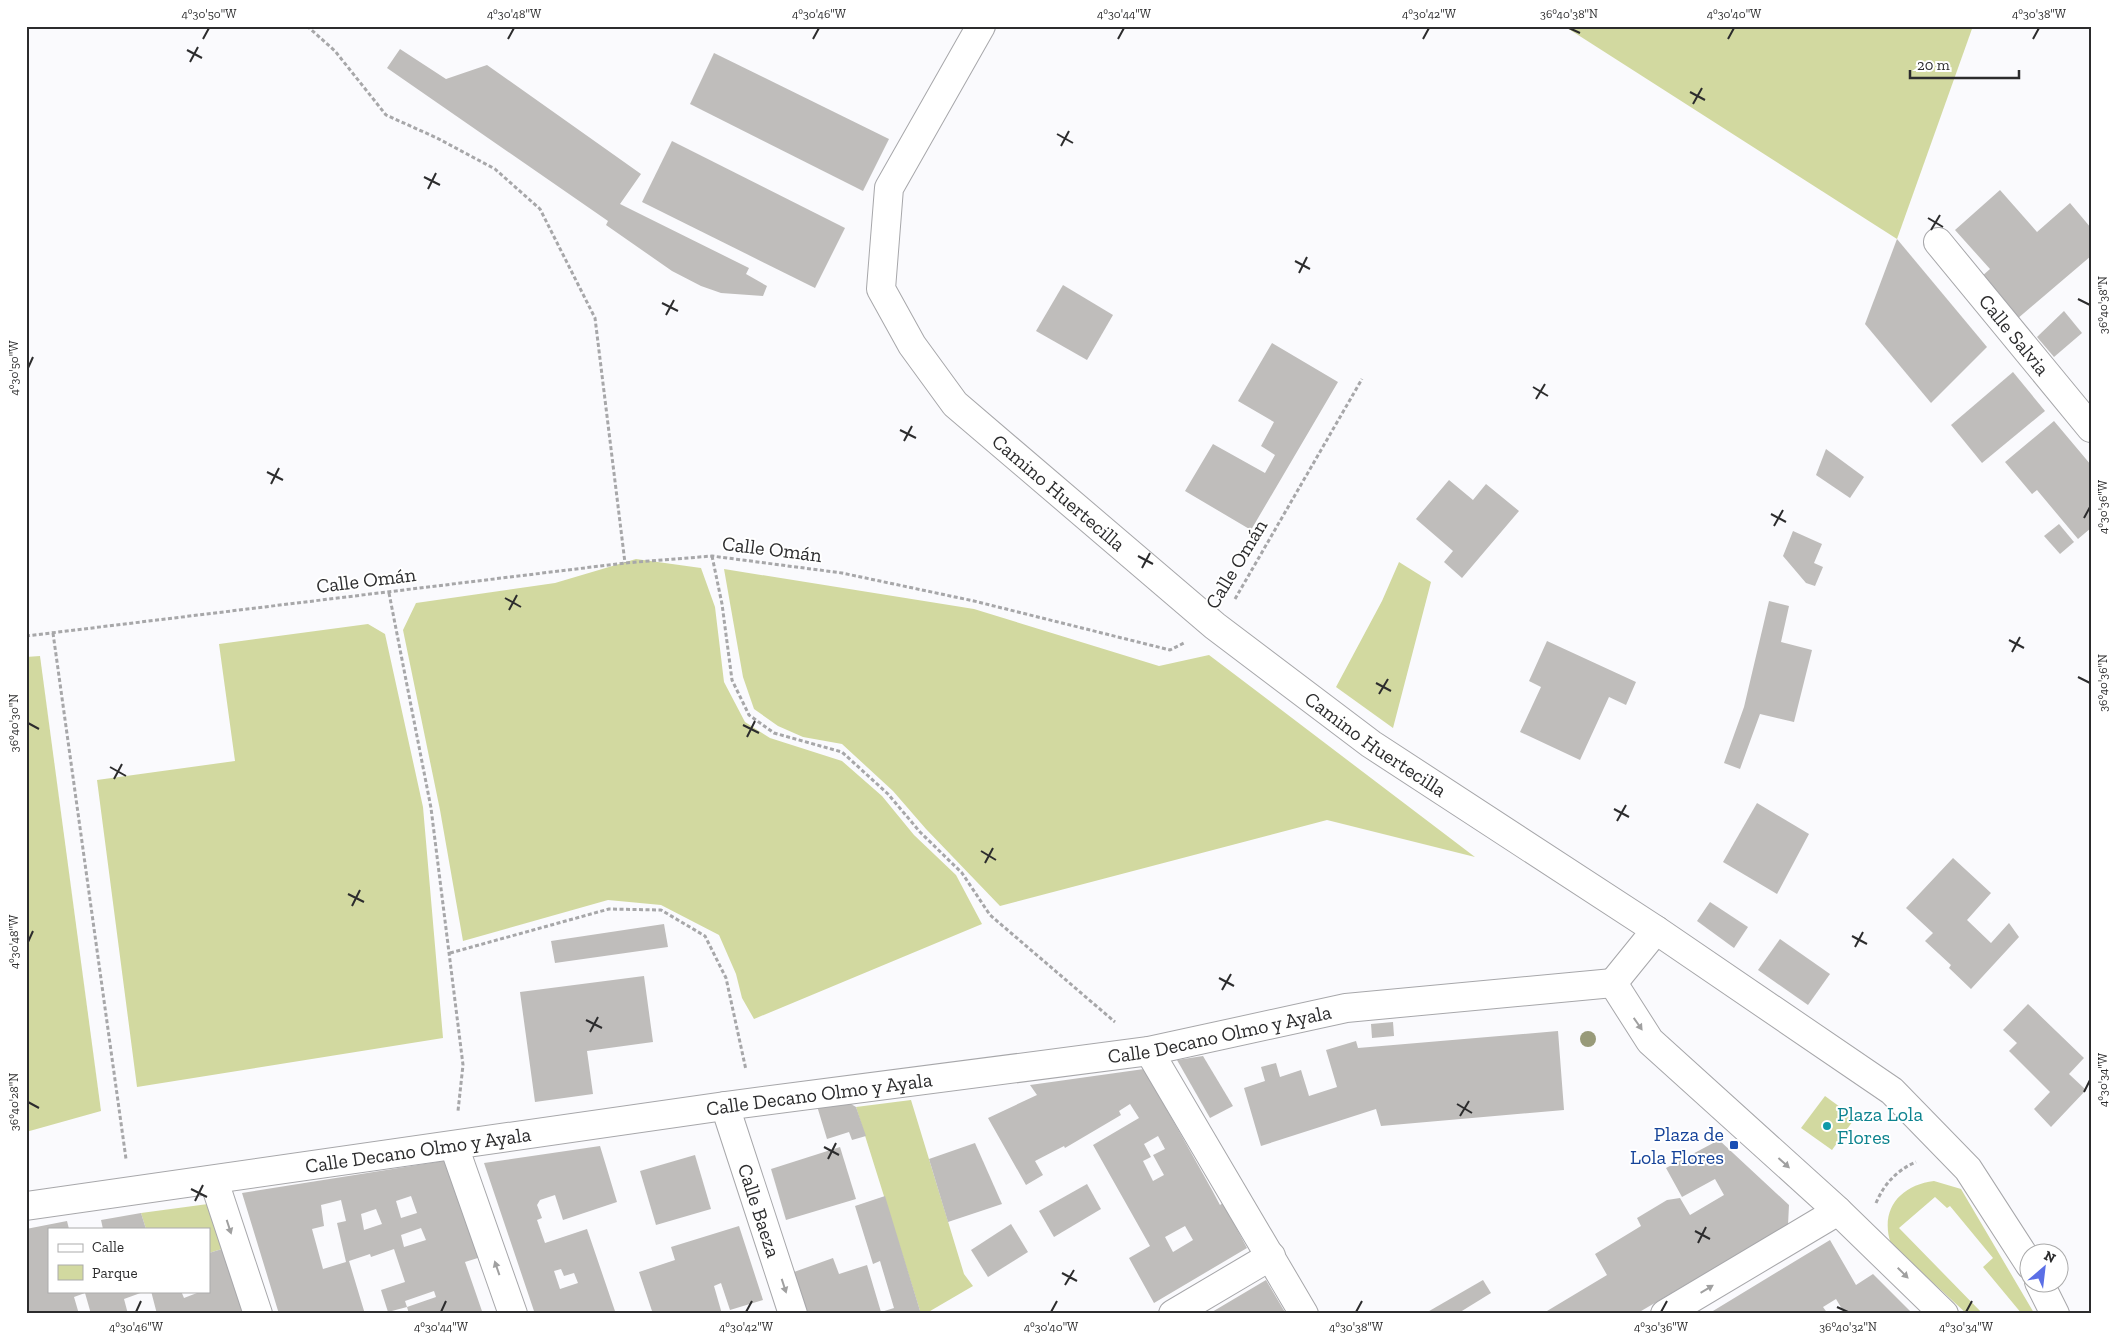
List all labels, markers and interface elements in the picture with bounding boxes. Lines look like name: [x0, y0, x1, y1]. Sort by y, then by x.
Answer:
text: 4°30'50"W: [182, 7, 237, 21]
text: 4°30'48"W: [487, 7, 542, 21]
text: 4°30'46"W: [792, 7, 847, 21]
text: 4°30'44"W: [1097, 7, 1152, 21]
text: 4°30'42"W: [1402, 7, 1457, 21]
text: 36°40'38"N: [1540, 7, 1598, 21]
text: 4°30'40"W: [1707, 7, 1762, 21]
text: 4°30'38"W: [2012, 7, 2067, 21]
scale bar: [1910, 48, 2018, 80]
text: 20 m: [1917, 56, 1950, 74]
text: 36°40'38"N: [2096, 276, 2110, 334]
street label: Calle Salvia: [1974, 289, 2055, 380]
text: 4°30'50"W: [7, 340, 21, 395]
street label: Camino Huertecilla: [987, 429, 1130, 556]
text: 4°30'36"W: [2096, 479, 2110, 534]
street label: Calle Omán: [1200, 514, 1272, 613]
street label: Calle Omán: [721, 531, 824, 567]
street label: Calle Omán: [315, 562, 418, 598]
text: 36°40'36"N: [2096, 654, 2110, 712]
street label: Camino Huertecilla: [1300, 686, 1451, 802]
text: 36°40'30"N: [7, 694, 21, 752]
text: 4°30'48"W: [7, 914, 21, 969]
street label: Calle Decano Olmo y Ayala: [1106, 999, 1334, 1068]
one-way arrow: [1633, 1017, 1643, 1031]
text: 4°30'34"W: [2096, 1052, 2110, 1107]
street label: Calle Decano Olmo y Ayala: [704, 1067, 934, 1121]
text: 36°40'28"N: [7, 1073, 21, 1131]
place label: Plaza Lola Flores: [1837, 1102, 1923, 1149]
marker: Plaza Lola Flores: [1821, 1120, 1833, 1132]
street label: Calle Decano Olmo y Ayala: [304, 1122, 533, 1178]
place label: Plaza de Lola Flores: [1630, 1122, 1724, 1169]
marker: Plaza de Lola Flores: [1728, 1139, 1740, 1151]
one-way arrow: [1778, 1157, 1790, 1169]
street label: Calle Baeza: [733, 1161, 786, 1261]
one-way arrow: [226, 1220, 234, 1235]
legend: [48, 1228, 210, 1292]
text: Calle: [92, 1238, 124, 1256]
north arrow: [2020, 1242, 2070, 1292]
text: N: [2041, 1247, 2059, 1267]
one-way arrow: [493, 1260, 500, 1275]
text: Parque: [92, 1264, 138, 1282]
one-way arrow: [1897, 1267, 1909, 1279]
one-way arrow: [780, 1278, 788, 1293]
one-way arrow: [1701, 1284, 1714, 1293]
text: 4°30'46"W: [109, 1320, 164, 1334]
text: 4°30'44"W: [414, 1320, 469, 1334]
text: 4°30'42"W: [719, 1320, 774, 1334]
text: 4°30'40"W: [1024, 1320, 1079, 1334]
text: 4°30'38"W: [1329, 1320, 1384, 1334]
text: 4°30'36"W: [1634, 1320, 1689, 1334]
text: 36°40'32"N: [1819, 1320, 1877, 1334]
text: 4°30'34"W: [1939, 1320, 1994, 1334]

